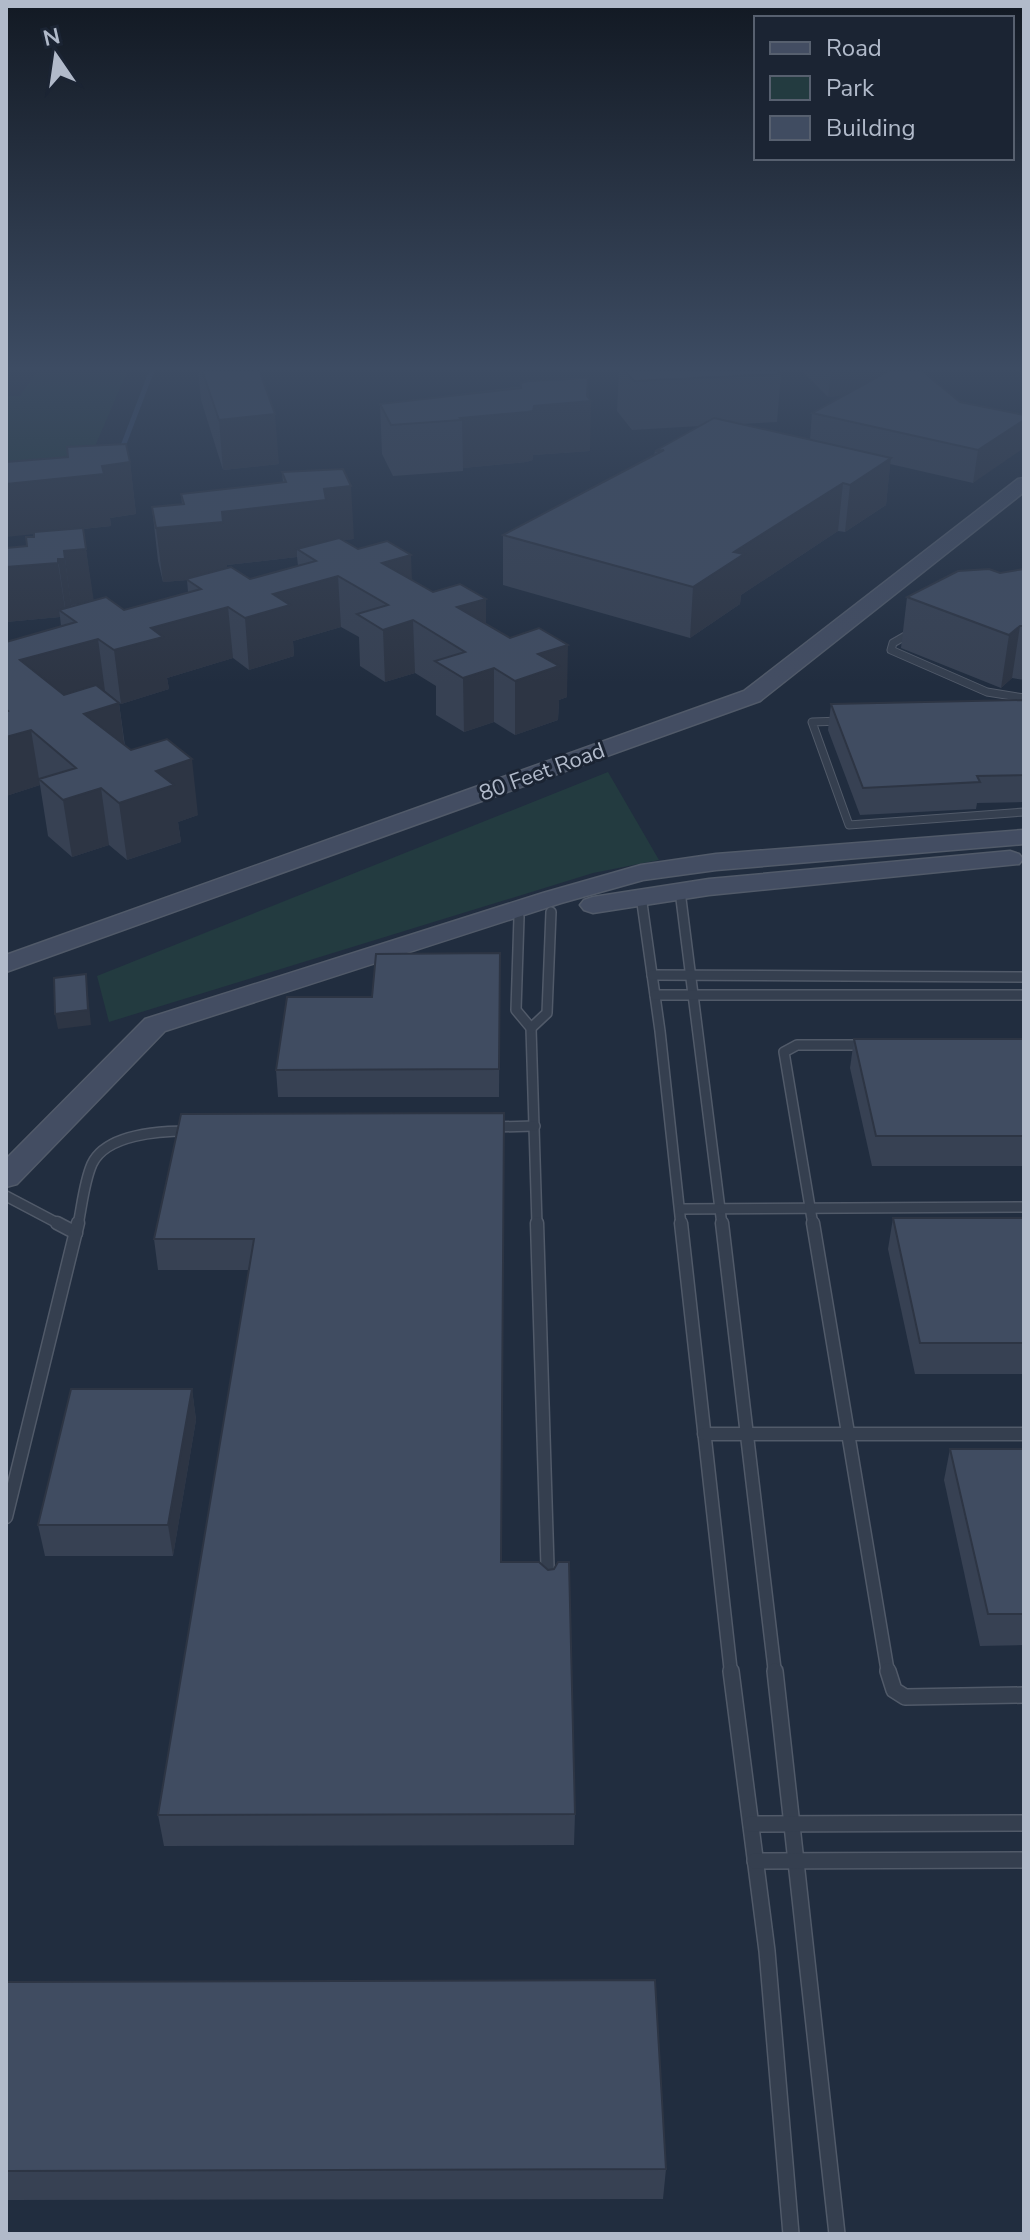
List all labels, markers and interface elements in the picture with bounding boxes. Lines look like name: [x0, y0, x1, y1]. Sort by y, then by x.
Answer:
north arrow: [16, 16, 96, 96]
legend: [754, 16, 1014, 160]
text: N: [40, 21, 63, 54]
text: Road: [826, 32, 882, 64]
text: Park: [826, 72, 875, 104]
text: Building: [826, 112, 916, 144]
street label: 80 Feet Road: [475, 735, 609, 809]

